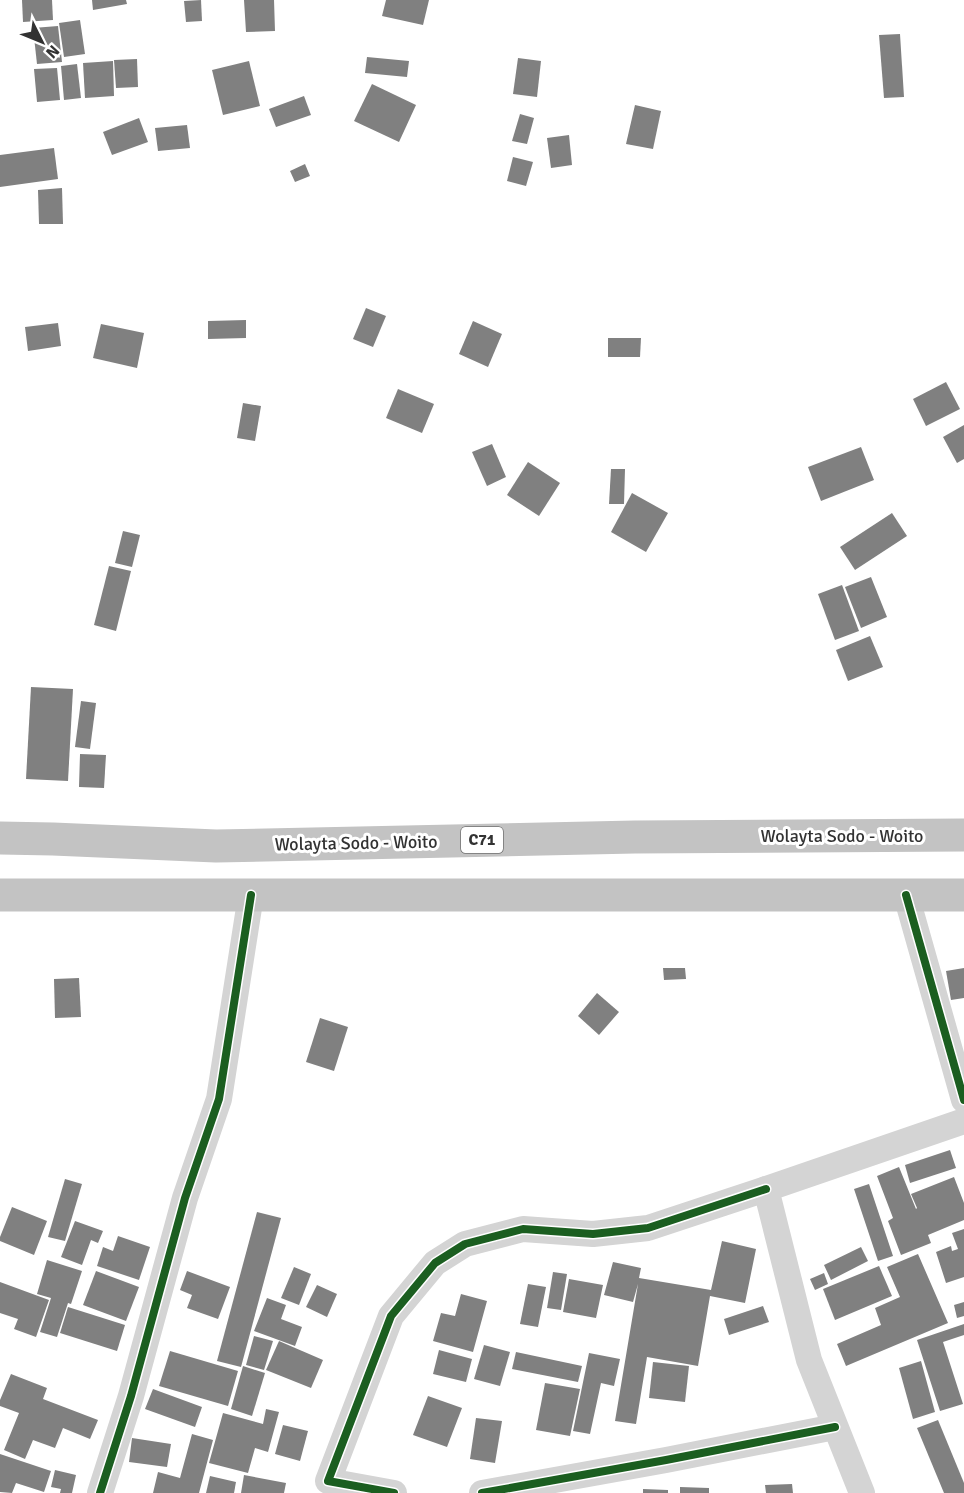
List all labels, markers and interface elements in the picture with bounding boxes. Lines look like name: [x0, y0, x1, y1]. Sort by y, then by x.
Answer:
north arrow: [12, 12, 72, 72]
text: N: [41, 41, 63, 62]
street label: Wolayta Sodo - Woito: [761, 825, 923, 847]
road number: C71: [461, 827, 503, 853]
street label: Wolayta Sodo - Woito: [274, 831, 438, 855]

